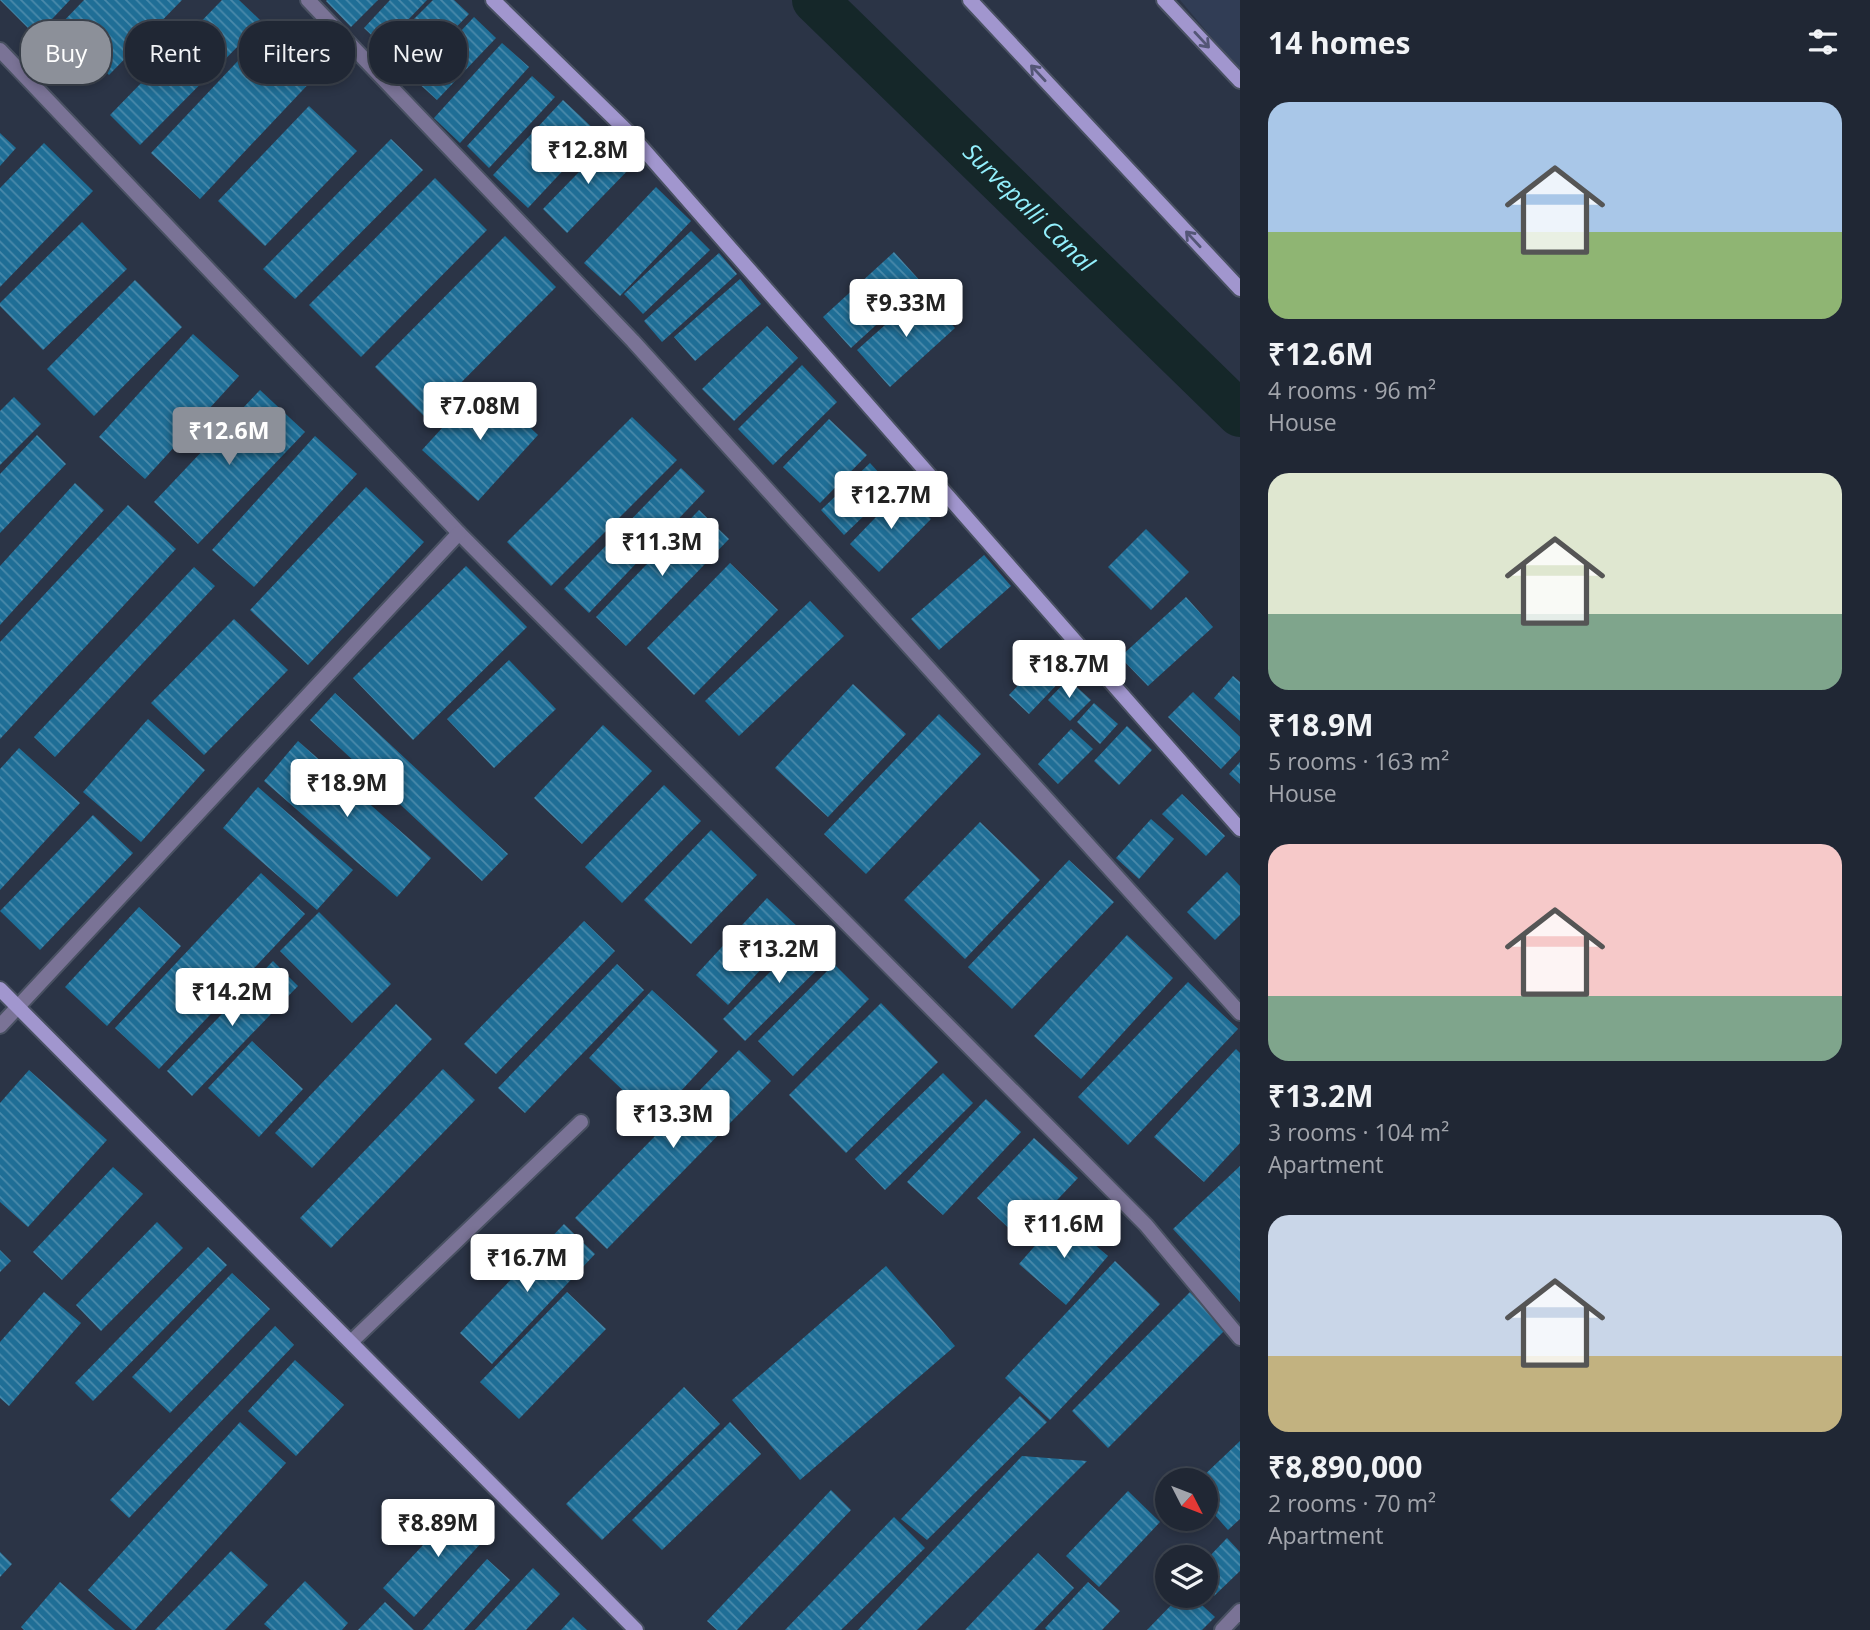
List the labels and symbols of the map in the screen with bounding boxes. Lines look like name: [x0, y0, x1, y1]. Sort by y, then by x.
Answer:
one-way arrow: [1193, 31, 1210, 48]
one-way arrow: [1030, 65, 1047, 82]
pin: ₹12.8M: [531, 127, 645, 186]
water label: Survepalli Canal: [957, 135, 1103, 279]
one-way arrow: [1185, 231, 1202, 248]
pin: ₹9.33M: [849, 280, 963, 339]
pin: ₹7.08M: [423, 382, 537, 442]
pin: ₹12.6M: [172, 407, 286, 467]
pin: ₹12.7M: [834, 472, 948, 531]
pin: ₹11.3M: [605, 518, 719, 578]
pin: ₹18.7M: [1012, 640, 1126, 700]
pin: ₹18.9M: [290, 760, 404, 819]
pin: ₹13.2M: [722, 926, 836, 985]
pin: ₹14.2M: [175, 968, 289, 1028]
pin: ₹13.3M: [616, 1090, 730, 1150]
pin: ₹11.6M: [1007, 1200, 1121, 1260]
pin: ₹16.7M: [470, 1234, 584, 1294]
north arrow: [1155, 1468, 1218, 1531]
pin: ₹8.89M: [381, 1500, 495, 1559]

